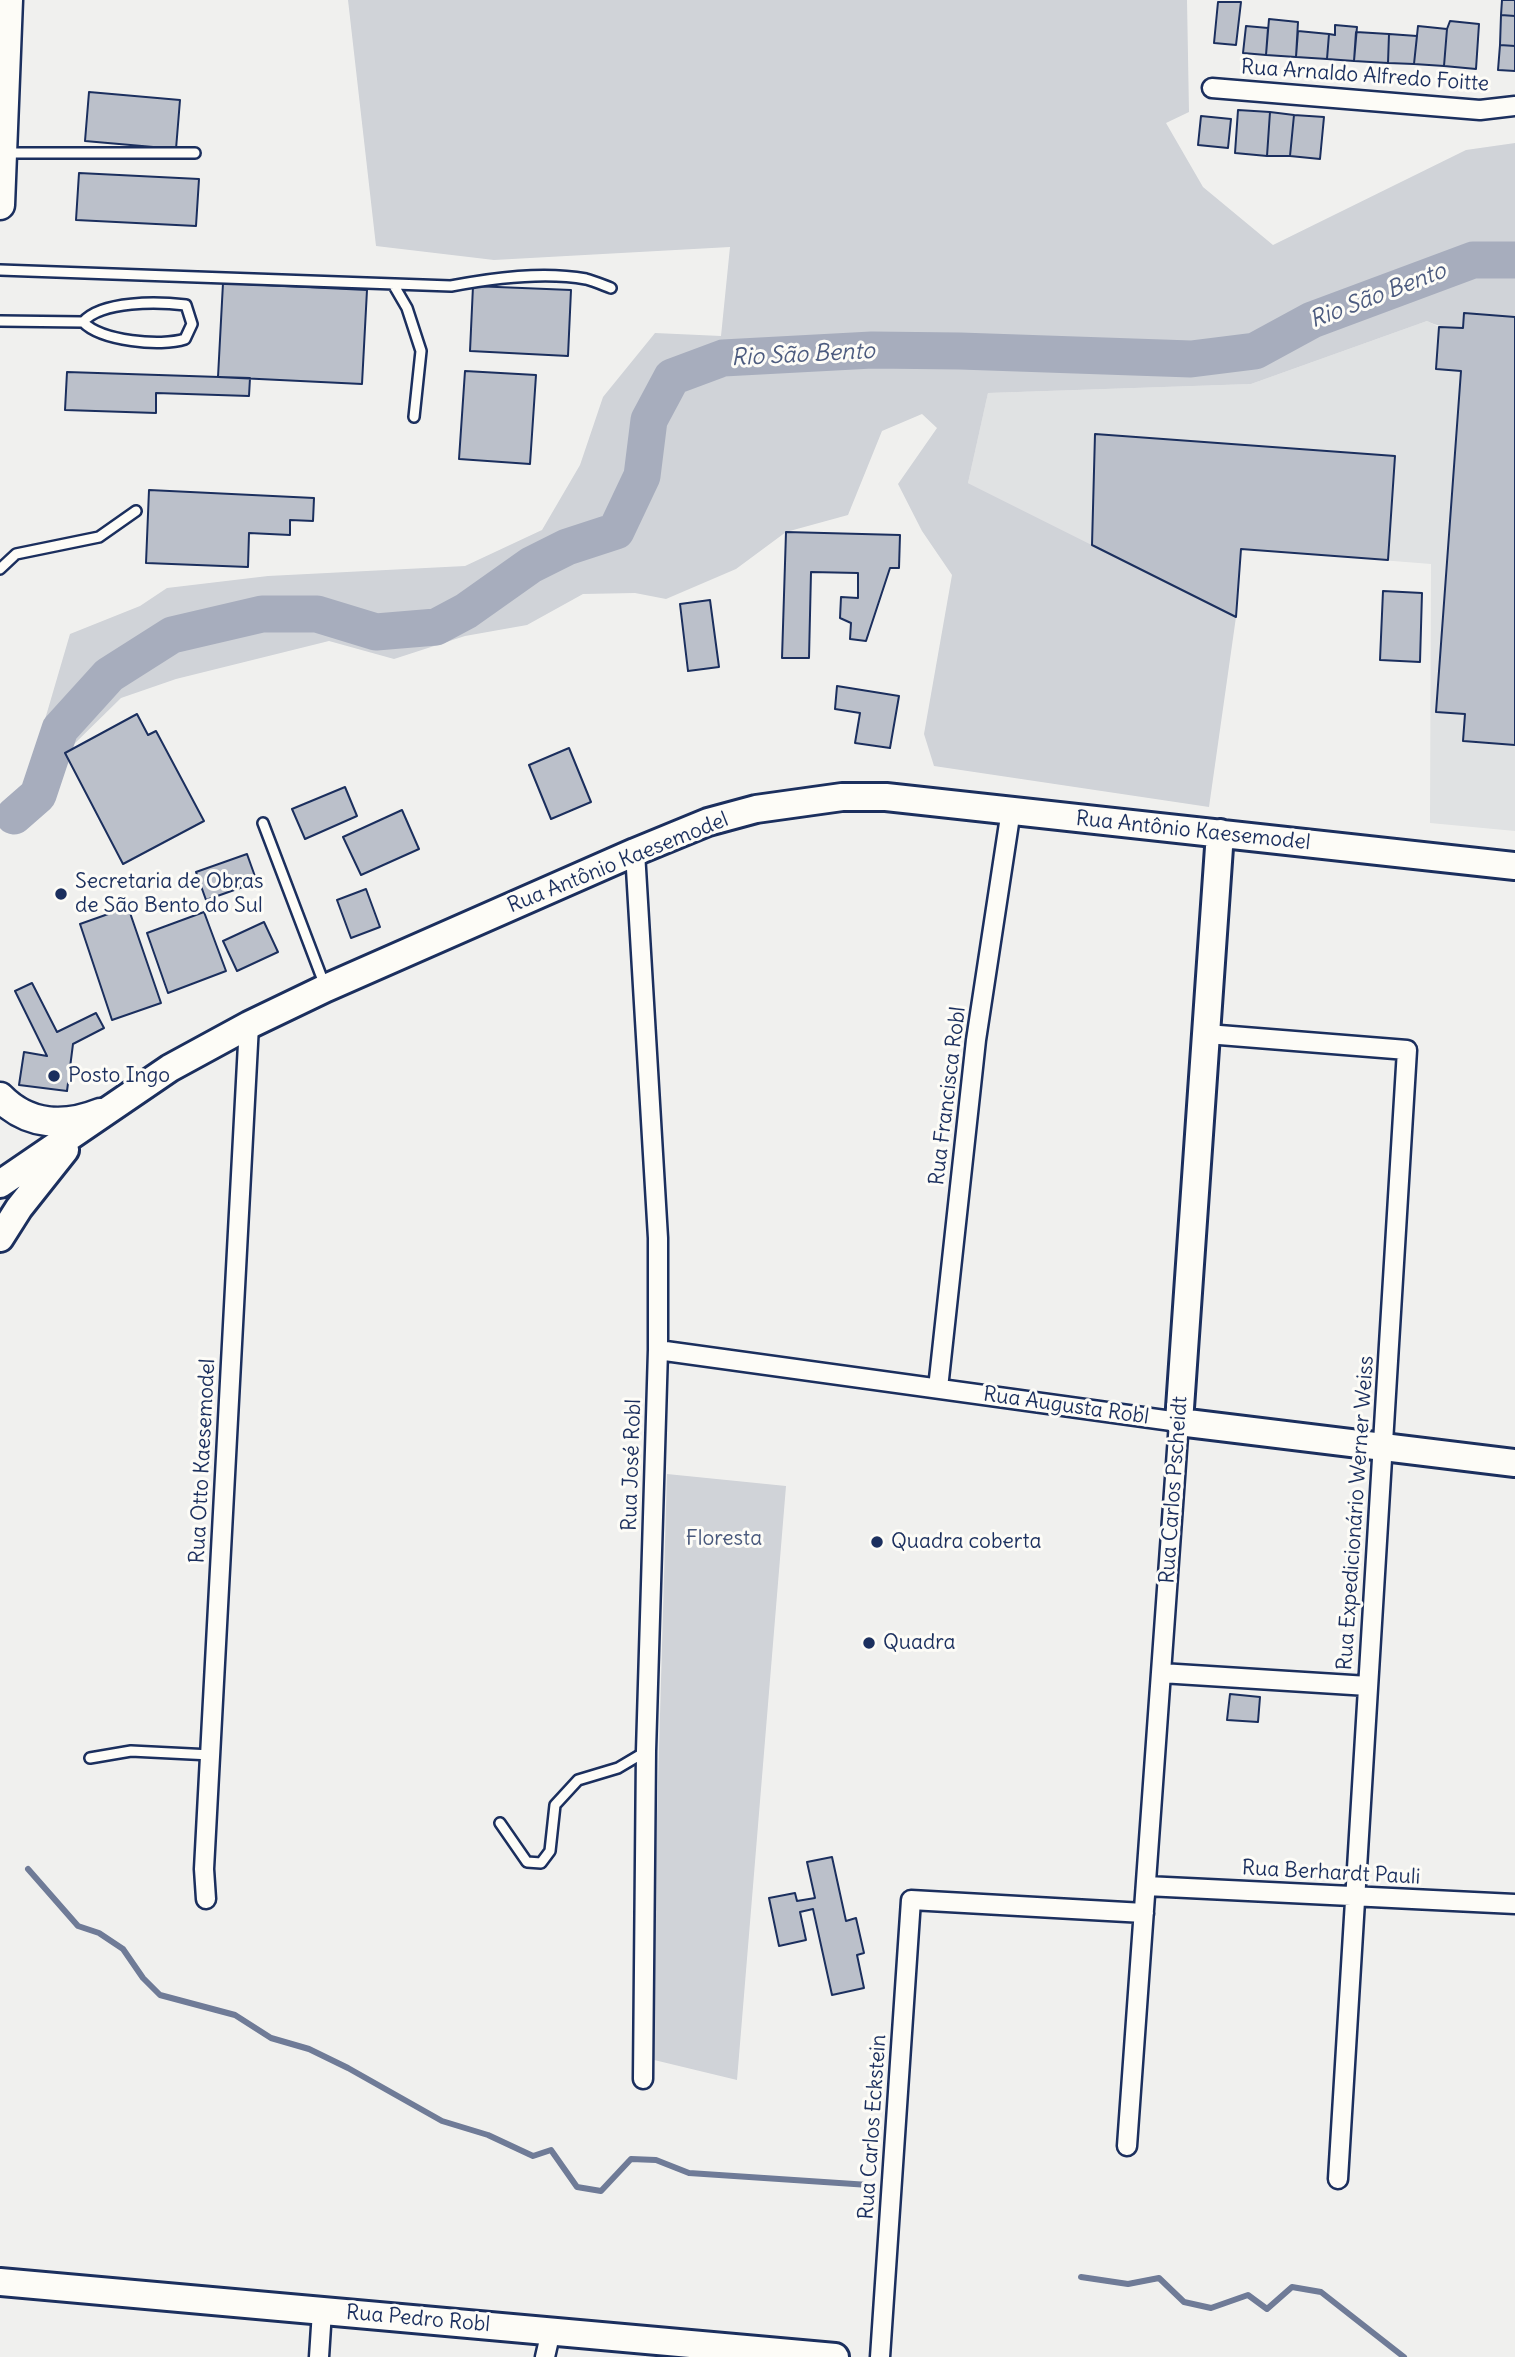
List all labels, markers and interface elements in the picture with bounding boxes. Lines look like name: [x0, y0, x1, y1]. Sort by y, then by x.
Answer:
street label: Rua Arnaldo Alfredo Foitte: [1240, 55, 1490, 97]
water label: Rio São Bento: [1306, 257, 1450, 335]
water label: Rio São Bento: [731, 337, 875, 373]
street label: Rua Antônio Kaesemodel: [1074, 806, 1312, 856]
street label: Rua Antônio Kaesemodel: [504, 807, 732, 919]
place label: Secretaria de Obras de São Bento do Sul: [75, 869, 264, 919]
marker: Secretaria de Obras de São Bento do Sul: [53, 886, 69, 902]
street label: Rua Francisca Robl: [925, 1005, 971, 1187]
place label: Posto Ingo: [68, 1063, 170, 1089]
marker: Posto Ingo: [46, 1068, 62, 1084]
street label: Rua Expedicionário Werner Weiss: [1332, 1355, 1380, 1671]
street label: Rua Otto Kaesemodel: [185, 1358, 221, 1564]
street label: Rua Augusta Robl: [982, 1382, 1150, 1430]
street label: Rua Carlos Pscheidt: [1155, 1395, 1193, 1585]
street label: Rua José Robl: [617, 1399, 647, 1531]
park label: Floresta: [686, 1526, 762, 1552]
place label: Quadra coberta: [891, 1529, 1041, 1555]
marker: Quadra coberta: [869, 1534, 885, 1550]
place label: Quadra: [883, 1630, 956, 1656]
marker: Quadra: [861, 1635, 877, 1651]
street label: Rua Berhardt Pauli: [1241, 1856, 1421, 1890]
street label: Rua Carlos Eckstein: [854, 2034, 892, 2220]
street label: Rua Pedro Robl: [345, 2300, 491, 2338]

